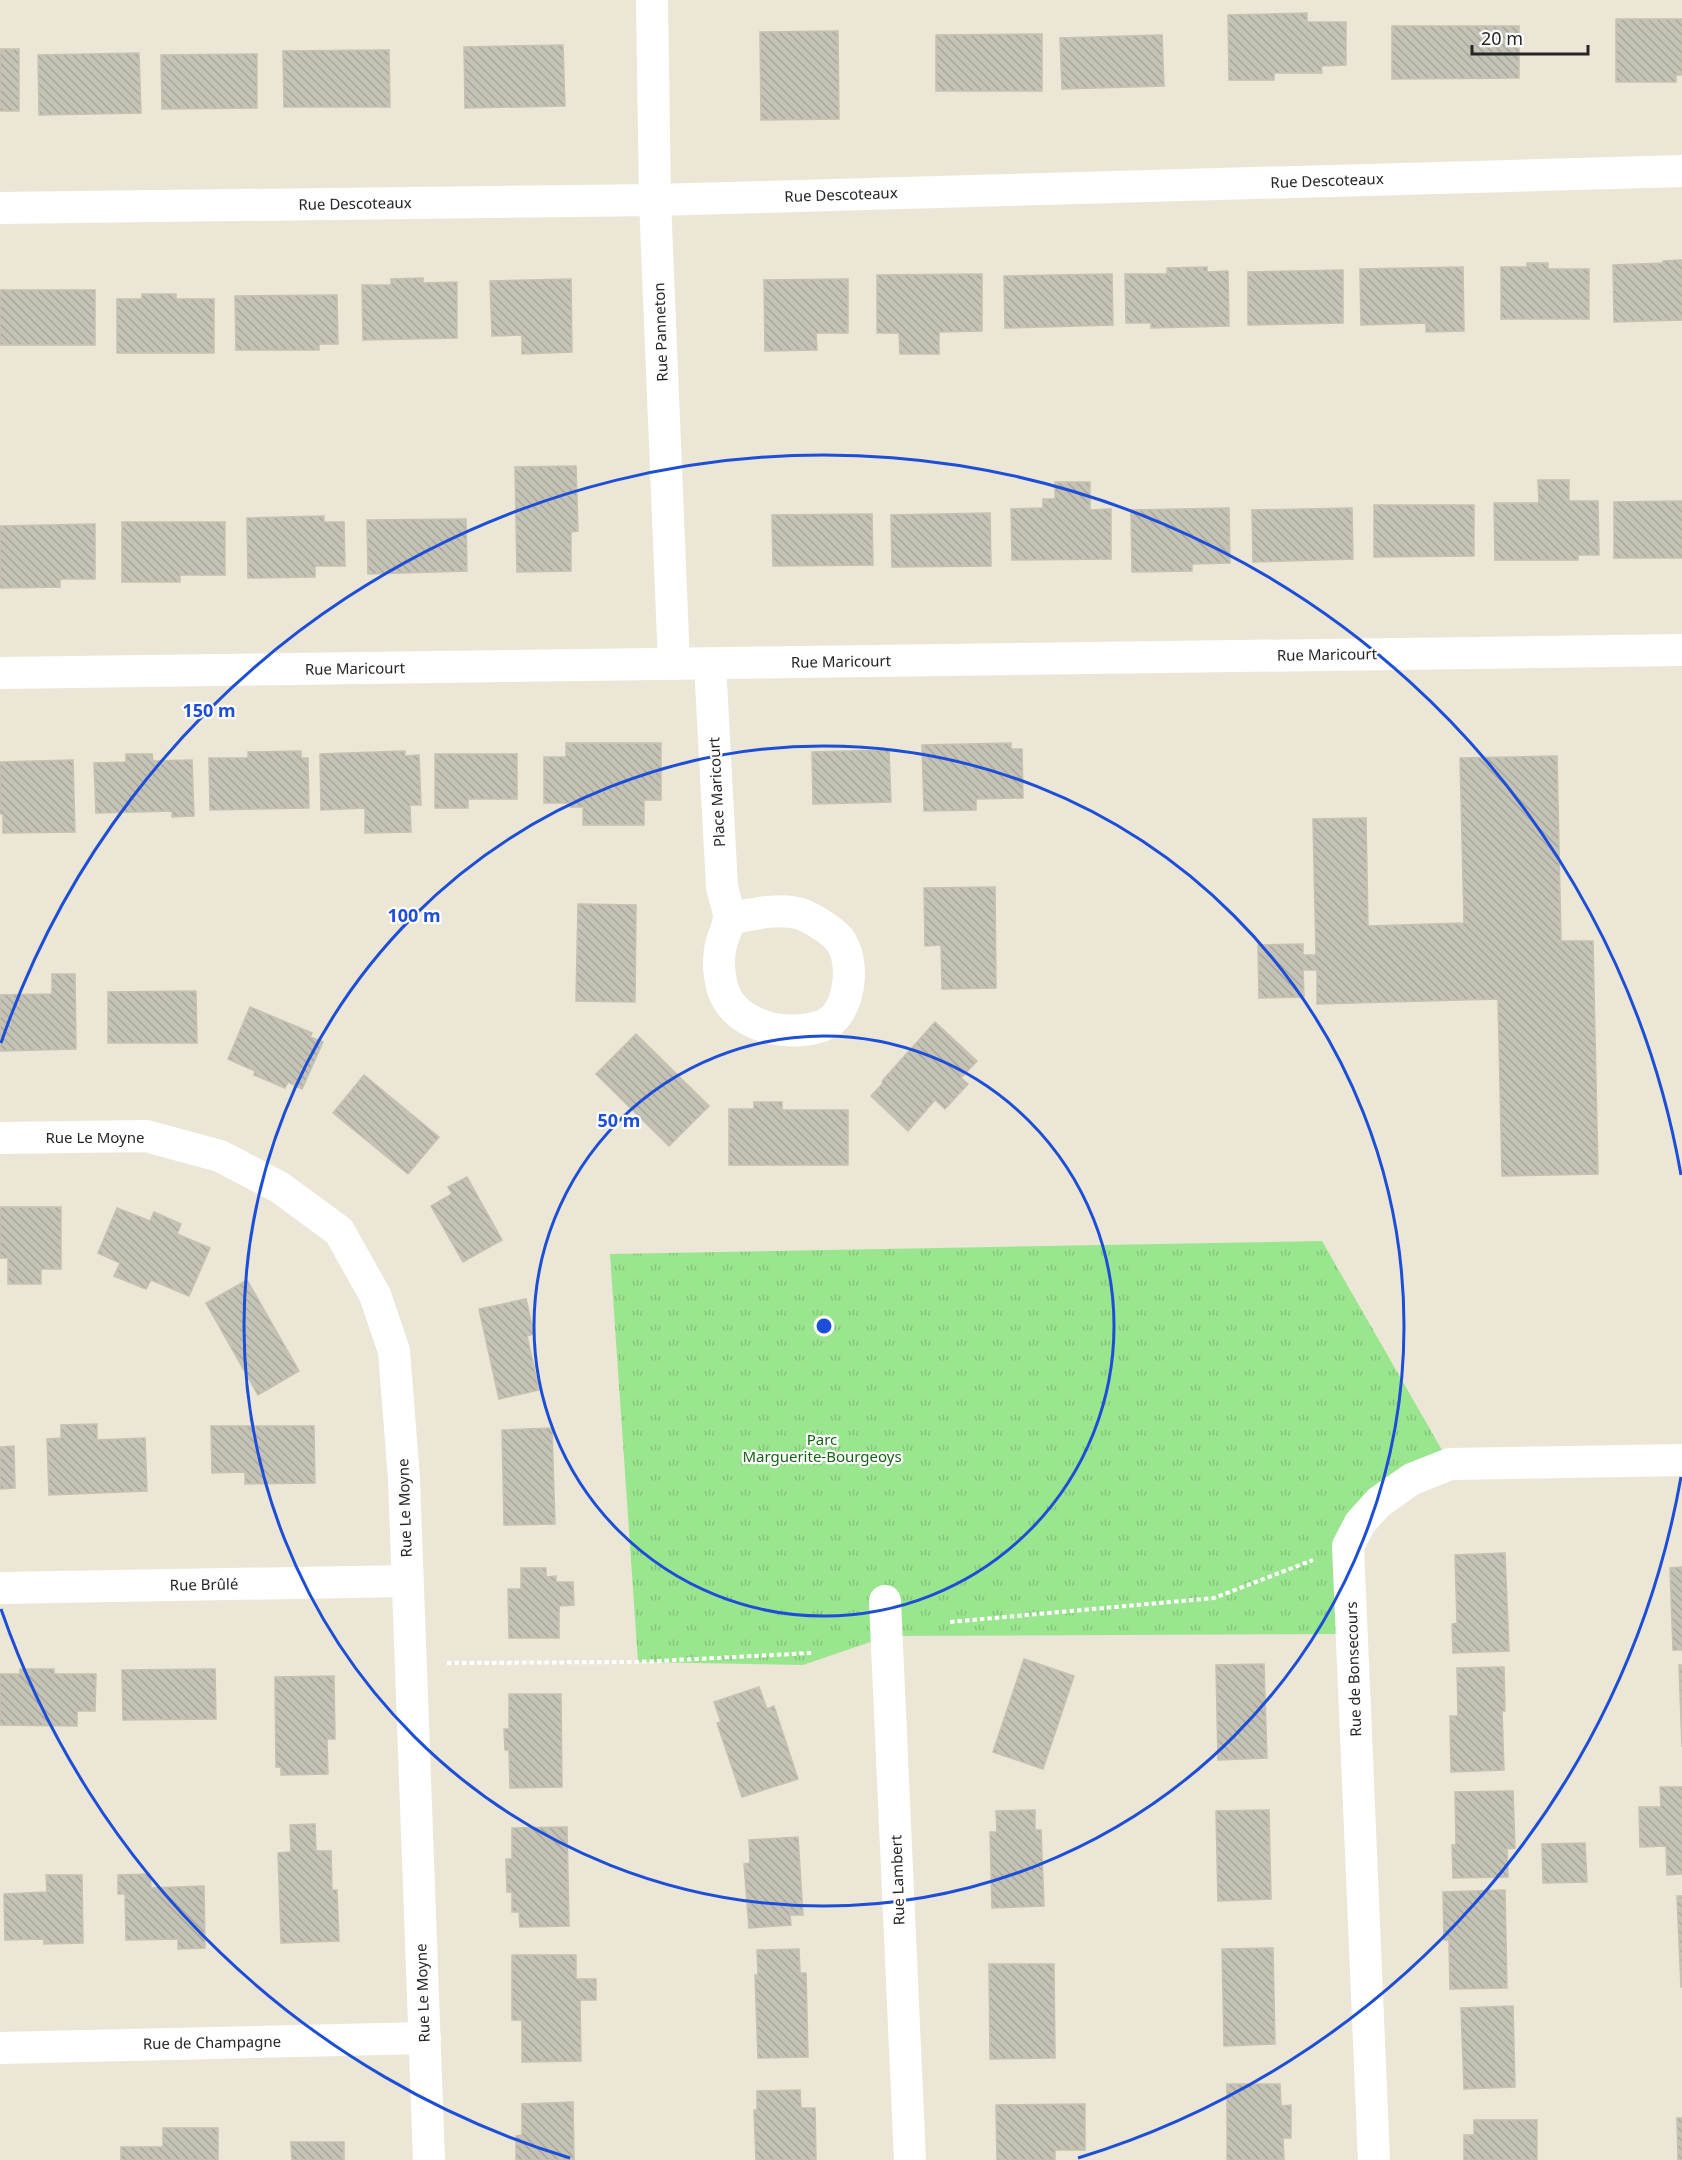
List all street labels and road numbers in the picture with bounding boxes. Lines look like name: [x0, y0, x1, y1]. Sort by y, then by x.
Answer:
street label: Rue Descoteaux: [1270, 168, 1384, 192]
street label: Rue Descoteaux: [784, 182, 898, 206]
street label: Rue Descoteaux: [298, 192, 412, 214]
street label: Rue Panneton: [648, 282, 672, 382]
street label: Rue Maricourt: [1277, 643, 1378, 665]
street label: Rue Maricourt: [791, 650, 892, 672]
street label: Rue Maricourt: [305, 657, 406, 679]
street label: Place Maricourt: [703, 736, 729, 848]
street label: Rue Le Moyne: [46, 1127, 144, 1147]
street label: Rue Le Moyne: [392, 1458, 416, 1558]
street label: Rue Brûlé: [170, 1573, 238, 1595]
street label: Rue de Bonsecours: [1341, 1601, 1365, 1737]
street label: Rue Lambert: [885, 1834, 909, 1926]
street label: Rue Le Moyne: [410, 1943, 434, 2043]
street label: Rue de Champagne: [143, 2031, 281, 2053]

